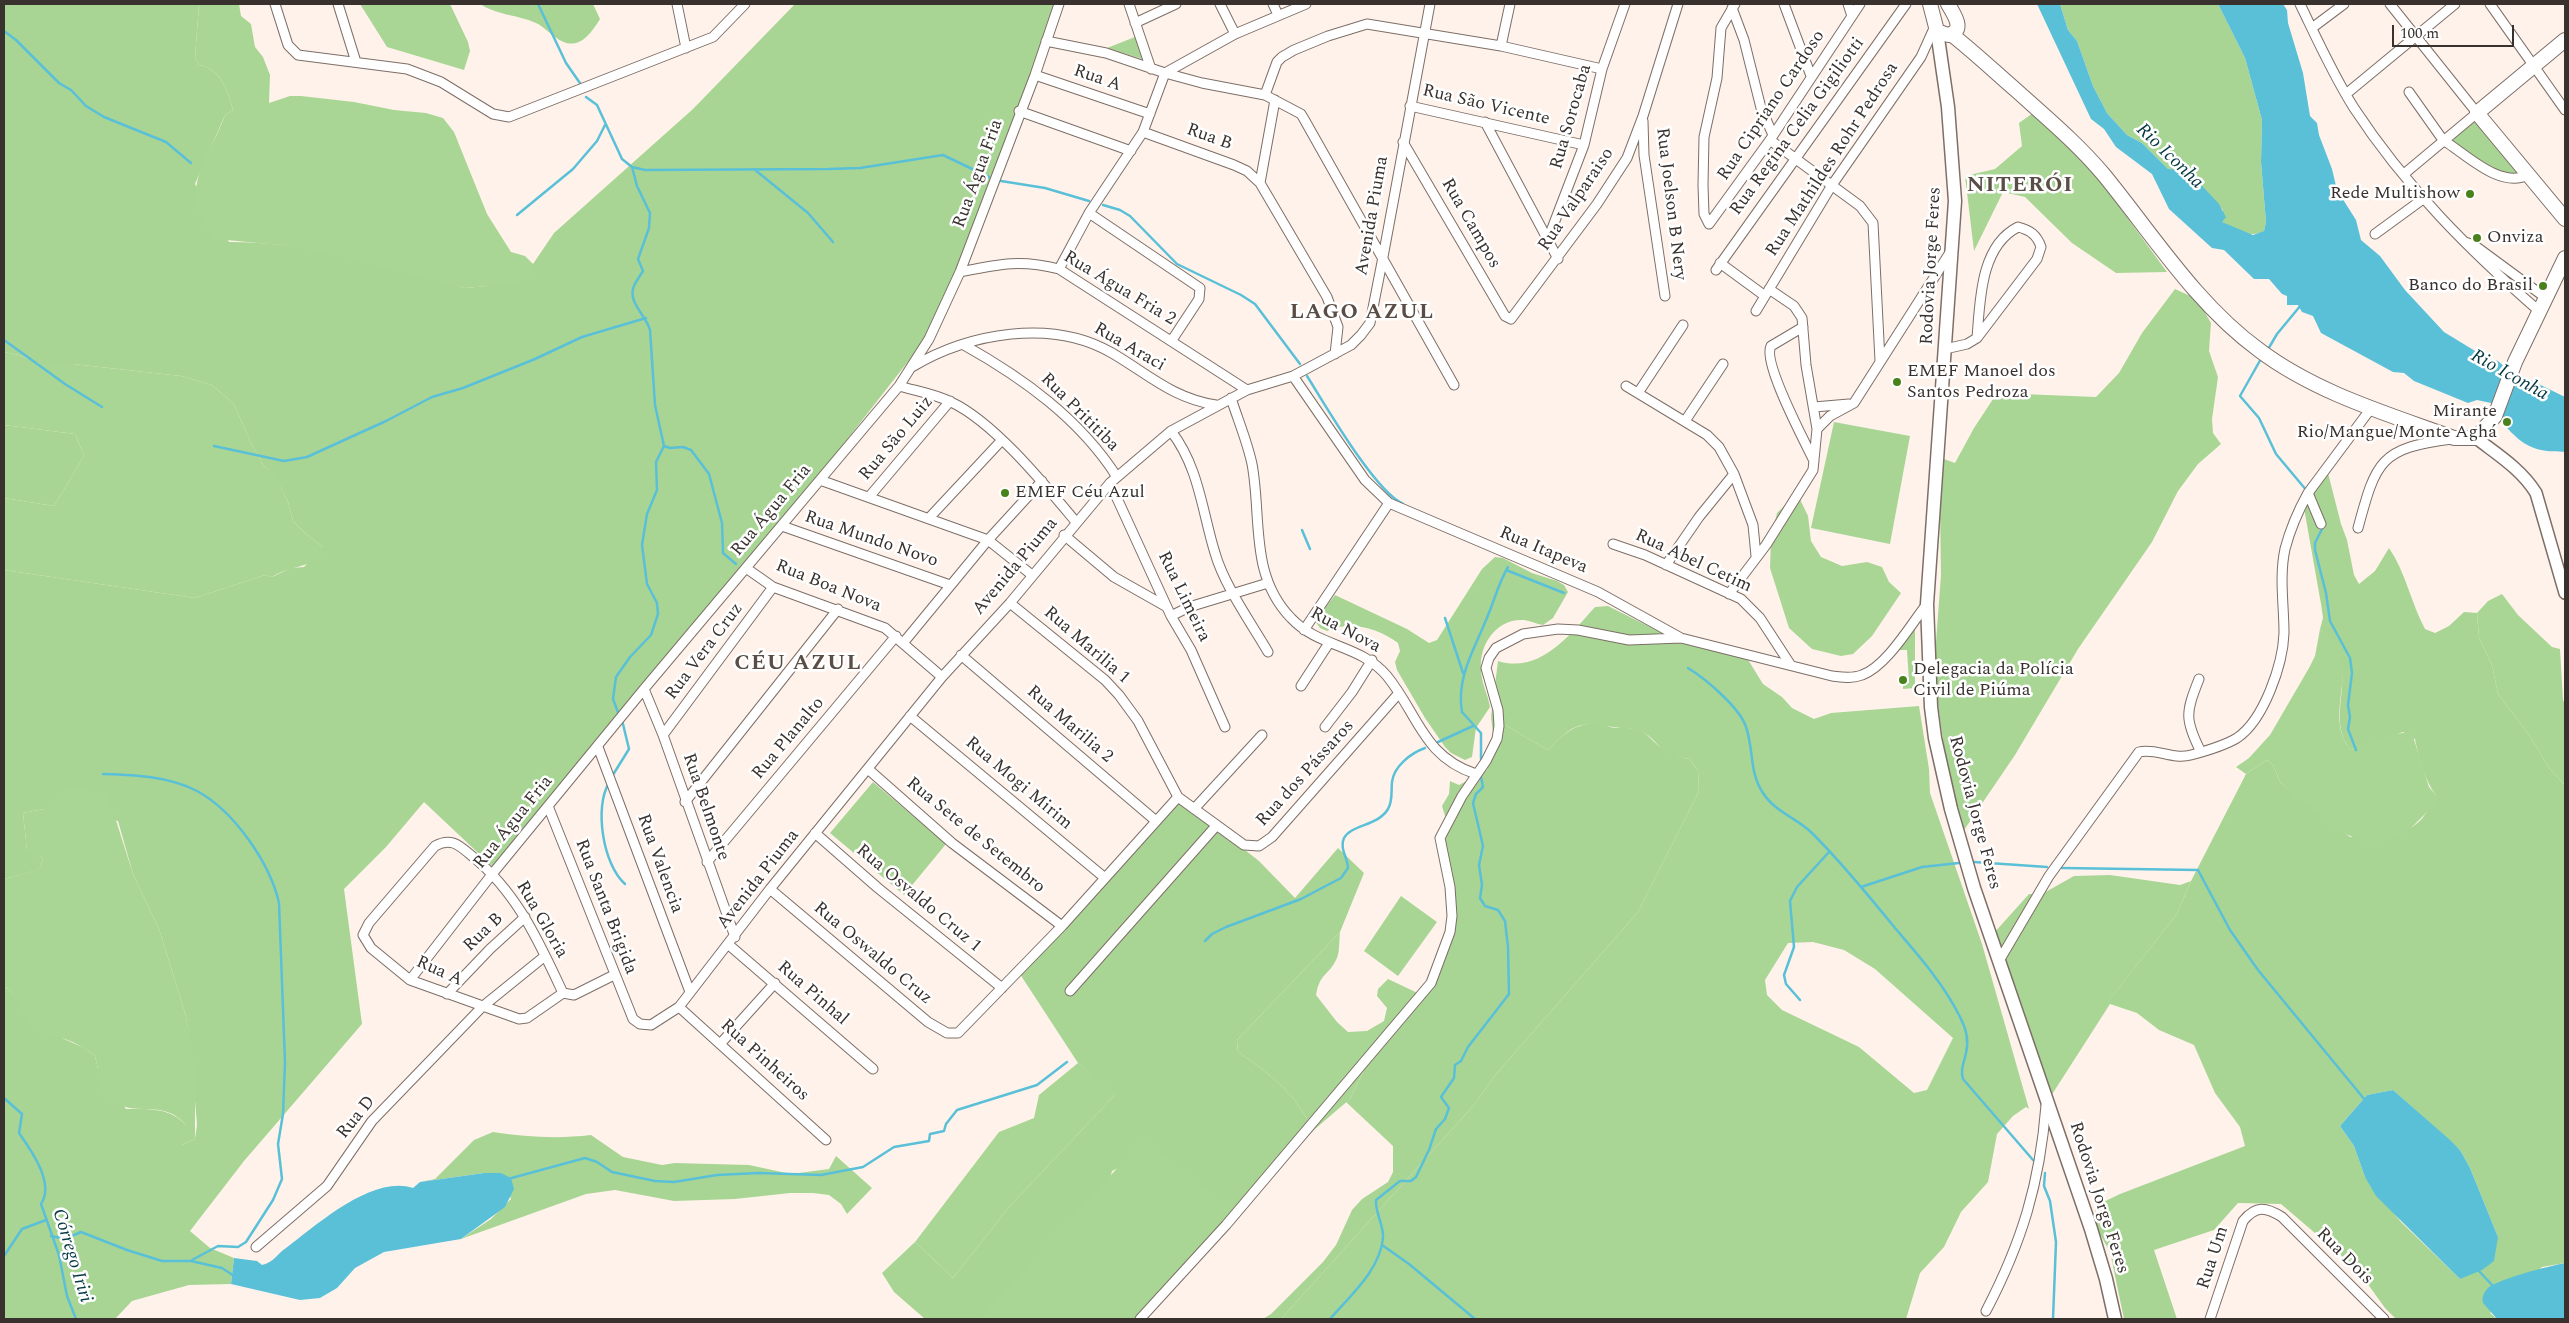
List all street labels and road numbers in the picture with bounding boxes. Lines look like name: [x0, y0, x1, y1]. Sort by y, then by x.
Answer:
street label: Rua Cipriano Cardoso: [1714, 27, 1830, 185]
street label: Rua Regina Celia Gigiliotti: [1726, 34, 1870, 220]
street label: Rua Mathildes Rohr Pedrosa: [1762, 59, 1904, 261]
street label: Rua A: [1070, 61, 1124, 97]
street label: Rua Sorocaba: [1547, 62, 1597, 172]
street label: Rua São Vicente: [1420, 81, 1552, 131]
street label: Rua Água Fria: [949, 117, 1009, 231]
street label: Rua B: [1183, 120, 1235, 156]
street label: Rua Joelson B Nery: [1650, 127, 1690, 281]
street label: Rua Valparaiso: [1534, 144, 1620, 256]
street label: Avenida Piuma: [1352, 155, 1394, 277]
street label: Rua Campos: [1436, 175, 1504, 273]
street label: Rodovia Jorge Feres: [1917, 186, 1947, 346]
street label: Rua Água Fria 2: [1059, 247, 1179, 331]
street label: Rua Araci: [1089, 319, 1169, 377]
street label: Rua Prititiba: [1035, 369, 1123, 457]
street label: Rua São Luiz: [855, 392, 939, 486]
street label: Rua Água Fria: [727, 460, 817, 562]
street label: Rua Mundo Novo: [801, 507, 941, 573]
street label: Avenida Piuma: [969, 514, 1063, 620]
street label: Rua Itapeva: [1496, 523, 1590, 579]
street label: Rua Abel Cetim: [1631, 526, 1755, 598]
street label: Rua Limeira: [1152, 548, 1214, 646]
street label: Rua Boa Nova: [772, 556, 884, 618]
street label: Rua Vera Cruz: [661, 599, 749, 705]
street label: Rua Marilia 1: [1038, 603, 1134, 689]
street label: Rua Nova: [1306, 603, 1384, 659]
street label: Rua Marilia 2: [1021, 682, 1117, 768]
street label: Rua Planalto: [748, 693, 830, 785]
street label: Rua dos Pássaros: [1252, 716, 1360, 832]
street label: Rua Mogi Mirim: [960, 733, 1076, 835]
street label: Rodovia Jorge Feres: [1943, 734, 2005, 892]
street label: Rua Belmonte: [677, 750, 733, 864]
street label: Rua Água Fria: [470, 772, 558, 874]
street label: Rua Sete de Setembro: [901, 773, 1049, 899]
street label: Rua Valencia: [631, 811, 687, 917]
street label: Avenida Piuma: [713, 826, 805, 934]
street label: Rua Santa Brigida: [569, 836, 641, 978]
street label: Rua Osvaldo Cruz 1: [851, 840, 985, 958]
street label: Rua Gloria: [510, 877, 572, 963]
street label: Rua Oswaldo Cruz: [808, 898, 936, 1010]
street label: Rua B: [460, 909, 508, 957]
street label: Rua A: [412, 952, 466, 992]
street label: Rua Pinhal: [772, 957, 852, 1031]
street label: Rua Pinheiros: [715, 1015, 813, 1107]
street label: Rua D: [333, 1092, 381, 1144]
street label: Rodovia Jorge Feres: [2063, 1119, 2133, 1277]
street label: Rua Um: [2194, 1224, 2234, 1292]
street label: Rua Dois: [2311, 1224, 2377, 1290]

